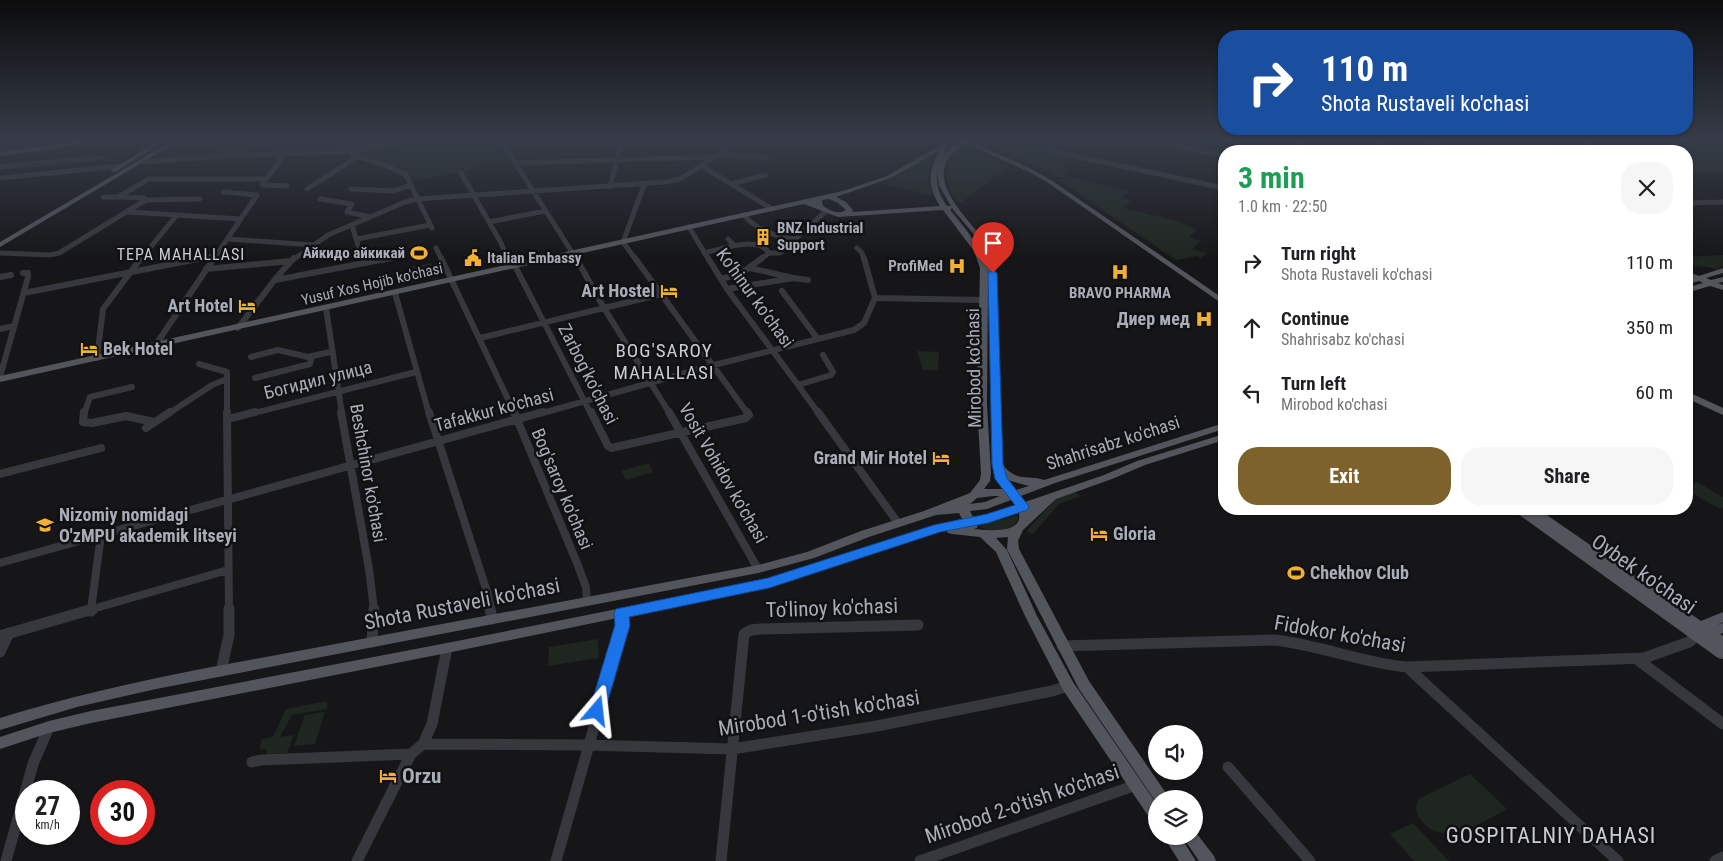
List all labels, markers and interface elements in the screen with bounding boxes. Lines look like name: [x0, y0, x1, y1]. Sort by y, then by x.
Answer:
text: 110 m: [1321, 49, 1408, 90]
icon: right: [1238, 50, 1303, 115]
text: Shota Rustaveli ko'chasi: [1321, 91, 1529, 116]
text: 3 min: [1238, 160, 1305, 195]
button: close: [1621, 162, 1673, 214]
text: 1.0 km · 22:50: [1238, 197, 1328, 216]
place label: BNZ Industrial Support: [777, 219, 863, 254]
pin: [972, 222, 1014, 273]
building icon: BNZ Industrial Support: [753, 227, 773, 247]
icon: arrive: [979, 229, 1007, 257]
text: Turn right: [1281, 242, 1356, 265]
sports icon: Айкидо айкикай: [409, 243, 429, 263]
place label: Айкидо айкикай: [303, 244, 405, 262]
street label: Ko‘hinur ko‘chasi: [712, 244, 798, 351]
district label: TEPA MAHALLASI: [117, 245, 245, 264]
public building icon: Italian Embassy: [463, 248, 483, 268]
place label: Italian Embassy: [487, 249, 582, 267]
icon: right: [1238, 249, 1266, 277]
text: 110 m: [1626, 251, 1673, 274]
hospital icon: ProfiMed: [947, 256, 967, 276]
place label: ProfiMed: [888, 257, 943, 275]
street label: Yusuf Xos Hojib ko'chasi: [300, 259, 444, 309]
hospital icon: BRAVO PHARMA: [1110, 262, 1130, 282]
text: Shota Rustaveli ko'chasi: [1281, 265, 1432, 284]
place label: Art Hostel: [581, 280, 655, 301]
hotel icon: Art Hostel: [659, 281, 679, 301]
place label: BRAVO PHARMA: [1069, 284, 1171, 302]
place label: Art Hotel: [168, 295, 233, 316]
hotel icon: Art Hotel: [237, 296, 257, 316]
text: Continue: [1281, 307, 1349, 330]
street label: Mirobod ko'chasi: [962, 308, 985, 428]
place label: Диер мед: [1117, 308, 1190, 329]
hospital icon: Диер мед: [1194, 309, 1214, 329]
icon: ahead: [1238, 314, 1266, 342]
text: 350 m: [1626, 316, 1673, 339]
street label: Zarbog'ko'chasi: [554, 320, 623, 428]
text: Shahrisabz ko'chasi: [1281, 330, 1405, 349]
place label: Bek Hotel: [103, 338, 173, 359]
hotel icon: Bek Hotel: [79, 339, 99, 359]
district label: BOG'SAROY MAHALLASI: [613, 339, 715, 384]
street label: Богидил улица: [262, 356, 374, 403]
text: Turn left: [1281, 372, 1346, 395]
icon: left: [1238, 379, 1266, 407]
text: 60 m: [1636, 381, 1673, 404]
street label: Tafakkur ko'chasi: [432, 384, 556, 435]
text: Mirobod ko'chasi: [1281, 395, 1387, 414]
street label: Vosit Vohidov ko'chasi: [675, 399, 772, 547]
street label: Beshchinor ko'chasi: [346, 402, 391, 544]
street label: Shahrisabz ko'chasi: [1043, 411, 1182, 474]
street label: Bog'saroy ko'chasi: [528, 425, 597, 552]
place label: Grand Mir Hotel: [813, 447, 927, 468]
button: Exit: [1238, 447, 1451, 505]
button: Share: [1461, 447, 1673, 505]
hotel icon: Grand Mir Hotel: [931, 448, 951, 468]
place label: Nizomiy nomidagi O'zMPU akademik litseyi: [59, 504, 237, 546]
school or university icon: Nizomiy nomidagi O'zMPU akademik litseyi: [35, 515, 55, 535]
place label: Gloria: [1113, 523, 1156, 544]
hotel icon: Gloria: [1089, 524, 1109, 544]
street label: Oybek ko'chasi: [1587, 529, 1701, 619]
place label: Chekhov Club: [1310, 562, 1409, 583]
sports icon: Chekhov Club: [1286, 563, 1306, 583]
street label: Shota Rustaveli ko'chasi: [362, 573, 562, 635]
street label: To'linoy ko'chasi: [765, 594, 899, 622]
street label: Fidokor ko'chasi: [1272, 611, 1408, 657]
position arrow: [570, 684, 622, 736]
street label: Mirobod 1-o'tish ko'chasi: [717, 685, 921, 741]
map controls: [1148, 725, 1203, 845]
button: sound: [1148, 725, 1203, 780]
street label: Mirobod 2-o'tish ko'chasi: [922, 760, 1122, 848]
place label: Orzu: [402, 764, 441, 788]
hotel icon: Orzu: [378, 766, 398, 786]
speed limit sign: 30: [90, 780, 155, 845]
button: layers: [1148, 790, 1203, 845]
text: 27: [35, 792, 60, 821]
text: km/h: [35, 818, 60, 832]
district label: GOSPITALNIY DAHASI: [1446, 823, 1656, 848]

